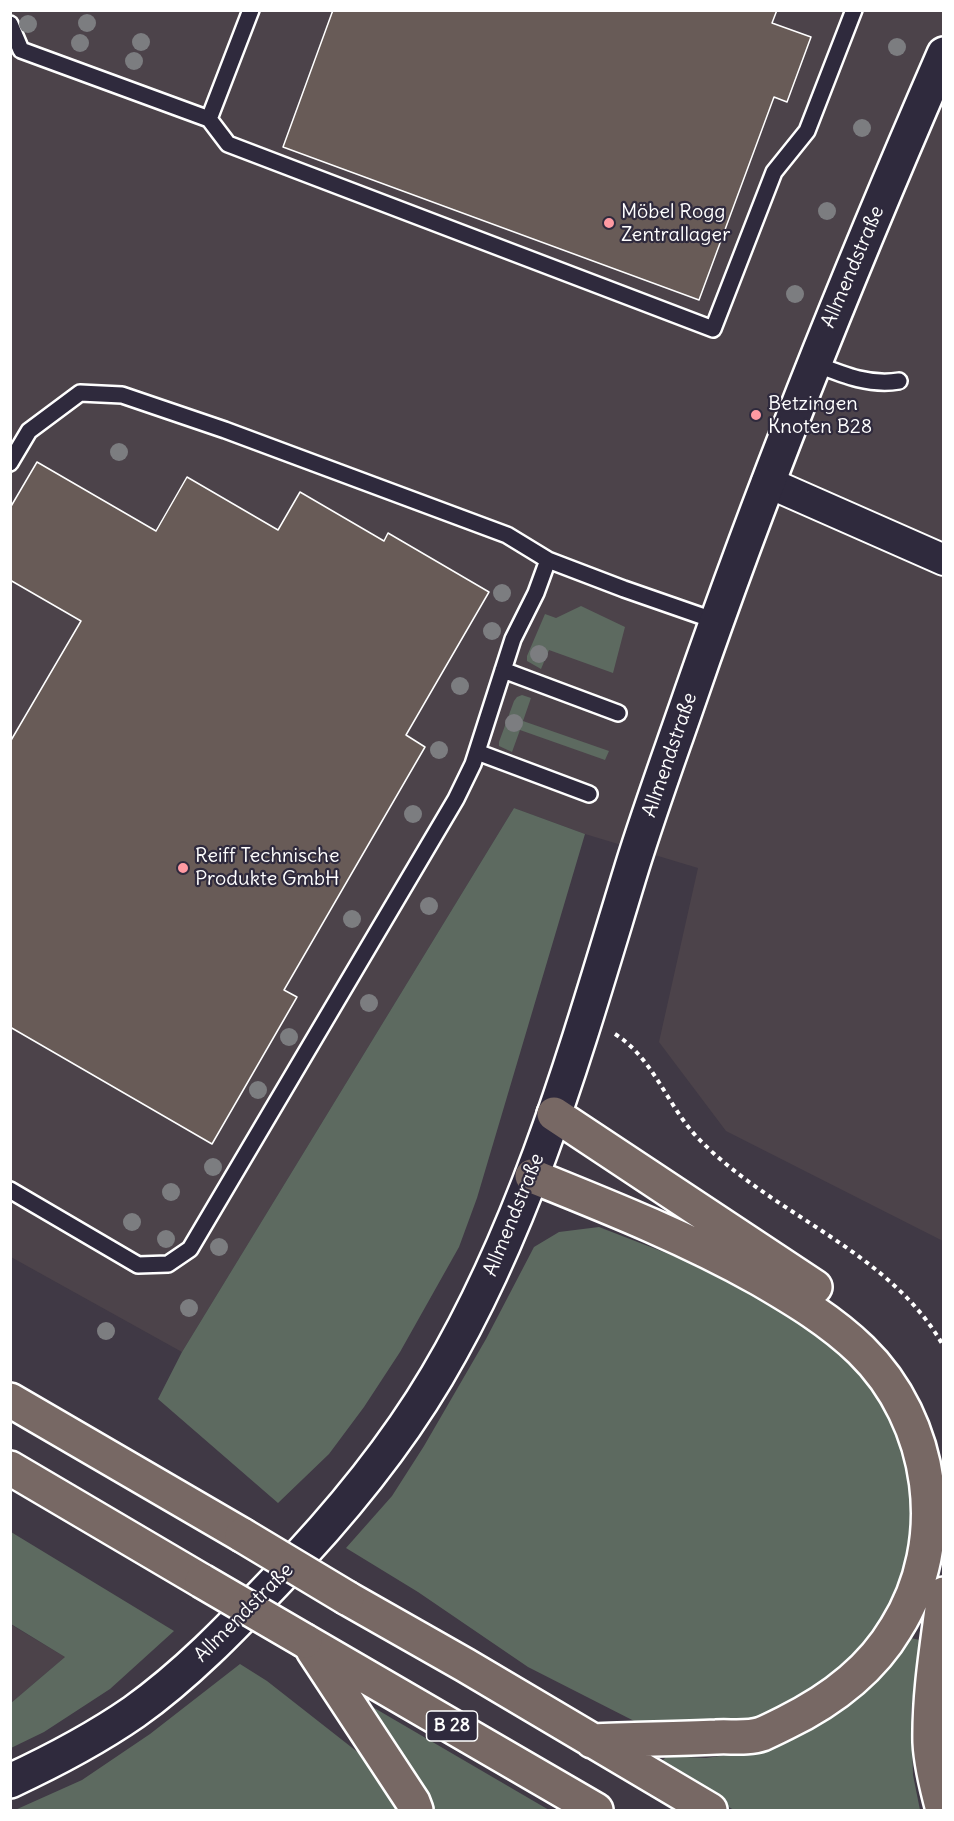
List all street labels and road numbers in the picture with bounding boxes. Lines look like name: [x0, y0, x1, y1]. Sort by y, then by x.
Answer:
street label: Allmendstraße: [816, 202, 890, 332]
street label: Allmendstraße: [637, 689, 703, 821]
street label: Allmendstraße: [478, 1150, 550, 1280]
street label: Allmendstraße: [189, 1558, 299, 1668]
road number: B 28: [426, 1711, 478, 1741]

